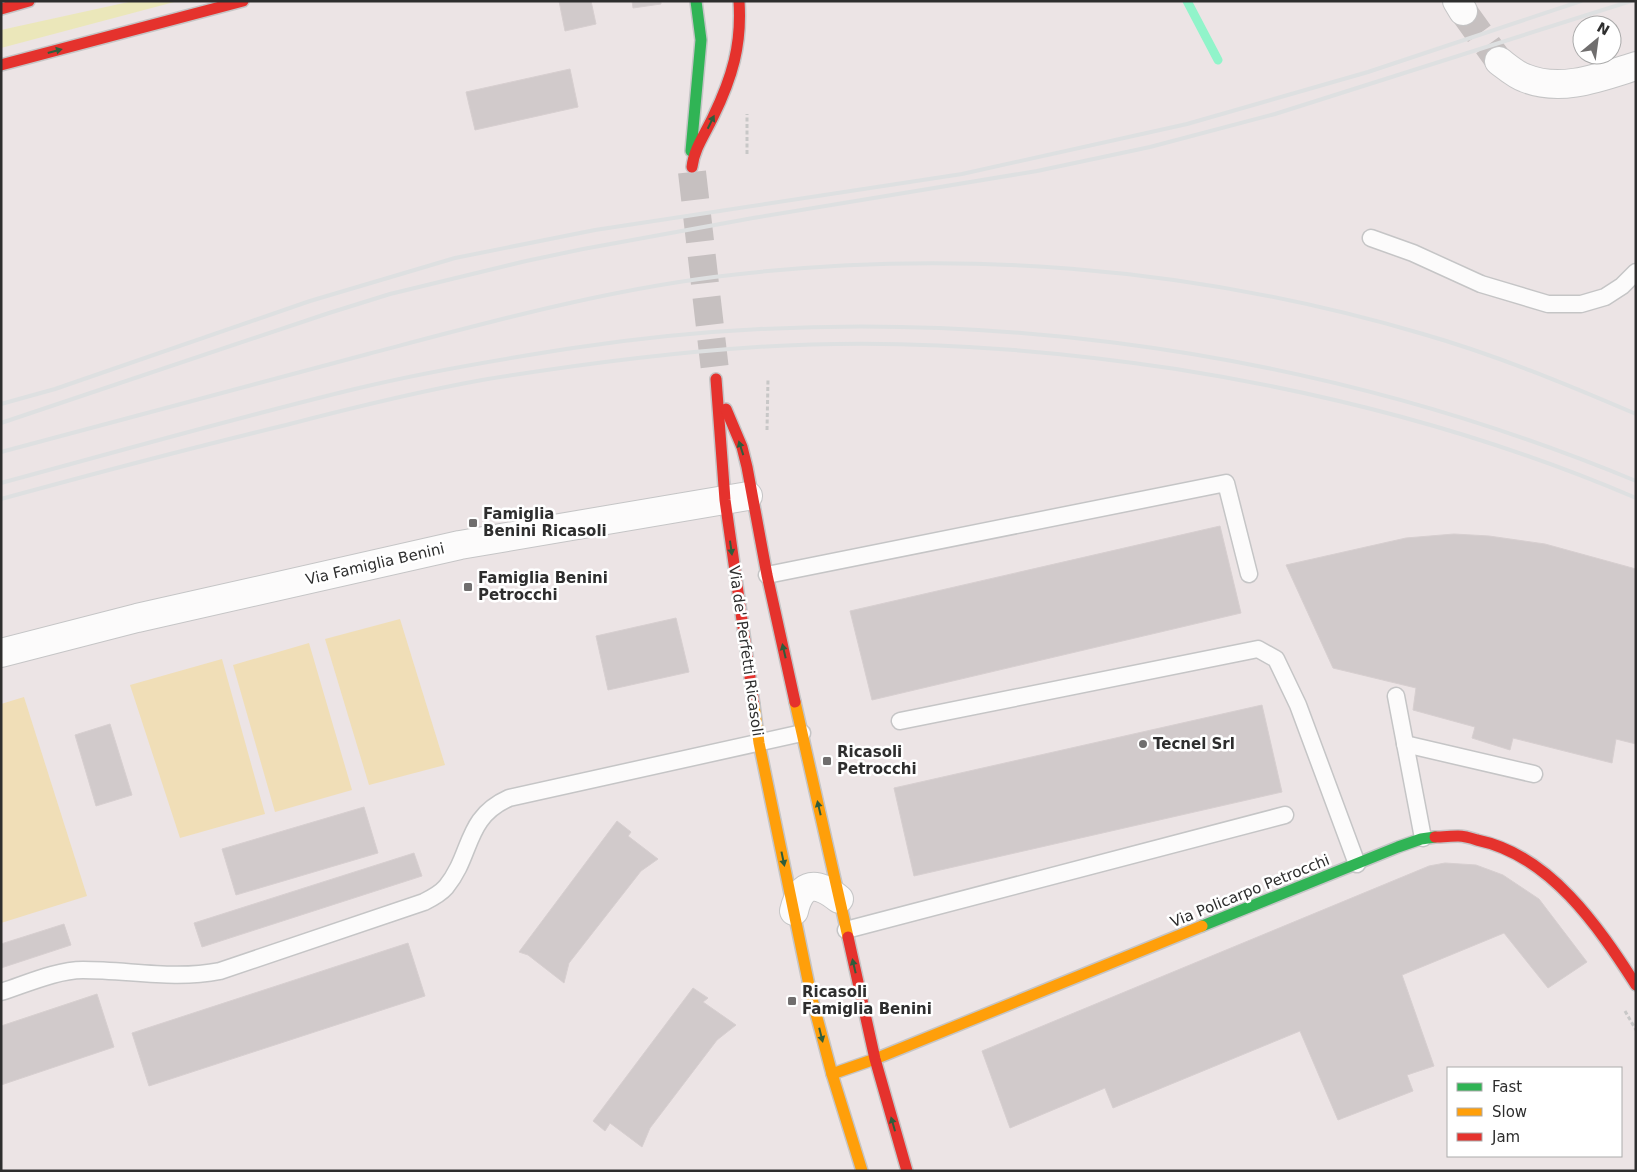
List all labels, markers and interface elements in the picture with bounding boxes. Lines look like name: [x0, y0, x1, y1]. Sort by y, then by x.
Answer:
north arrow: [1572, 15, 1622, 65]
text: N: [1594, 19, 1612, 38]
one-way arrow: [48, 47, 63, 55]
one-way arrow: [706, 115, 715, 130]
one-way arrow: [737, 441, 745, 456]
place label: Famiglia Benini Ricasoli: [483, 505, 607, 540]
marker: Famiglia Benini Ricasoli: [467, 517, 479, 529]
street label: Via Famiglia Benini: [304, 539, 446, 589]
one-way arrow: [728, 541, 736, 557]
street label: Via de' Perfetti Ricasoli: [725, 564, 767, 738]
place label: Famiglia Benini Petrocchi: [478, 569, 608, 604]
marker: Famiglia Benini Petrocchi: [462, 581, 474, 593]
one-way arrow: [780, 643, 788, 659]
place label: Tecnel Srl: [1153, 735, 1235, 753]
marker: Tecnel Srl: [1137, 738, 1149, 750]
place label: Ricasoli Petrocchi: [837, 743, 917, 778]
marker: Ricasoli Petrocchi: [821, 755, 833, 767]
one-way arrow: [815, 800, 823, 815]
street label: Via Policarpo Petrocchi: [1168, 851, 1332, 931]
one-way arrow: [780, 852, 788, 868]
one-way arrow: [850, 959, 858, 974]
place label: Ricasoli Famiglia Benini: [802, 983, 932, 1018]
marker: Ricasoli Famiglia Benini: [786, 995, 798, 1007]
one-way arrow: [818, 1028, 826, 1043]
legend: [1447, 1067, 1622, 1157]
text: Fast: [1492, 1078, 1522, 1096]
text: Slow: [1492, 1103, 1527, 1121]
one-way arrow: [889, 1116, 897, 1131]
text: Jam: [1491, 1128, 1520, 1146]

